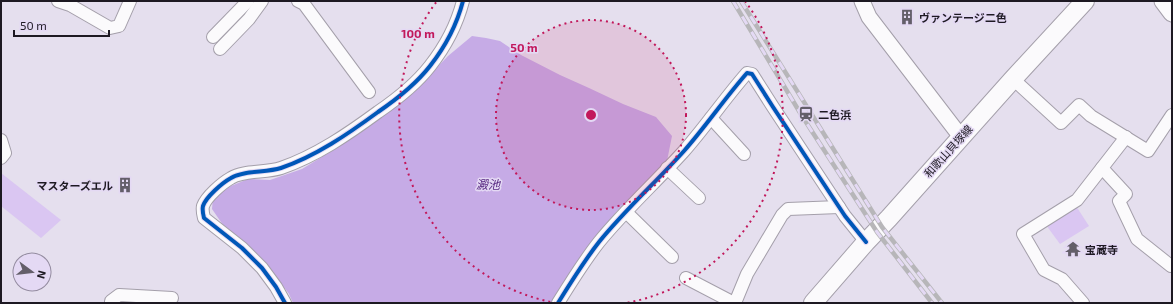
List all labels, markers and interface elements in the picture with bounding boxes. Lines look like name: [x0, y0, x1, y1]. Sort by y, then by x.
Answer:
building icon: ヴァンテージ二色: [898, 8, 916, 26]
place label: ヴァンテージ二色: [919, 11, 1007, 24]
scale bar: [14, 12, 109, 38]
text: 50 m: [20, 18, 47, 32]
text: 100 m: [401, 26, 435, 40]
text: 50 m: [510, 40, 538, 54]
station icon: 二色浜: [797, 105, 815, 123]
centre of rings: [584, 108, 598, 122]
place label: 二色浜: [818, 108, 851, 121]
street label: 和歌山貝塚線: [921, 122, 975, 180]
building icon: マスターズエル: [116, 176, 134, 194]
water label: 澱池: [476, 177, 501, 191]
place label: マスターズエル: [37, 179, 113, 192]
temple icon: 宝蔵寺: [1064, 240, 1082, 258]
place label: 宝蔵寺: [1085, 243, 1118, 256]
north arrow: [12, 252, 52, 292]
text: N: [35, 269, 49, 280]

